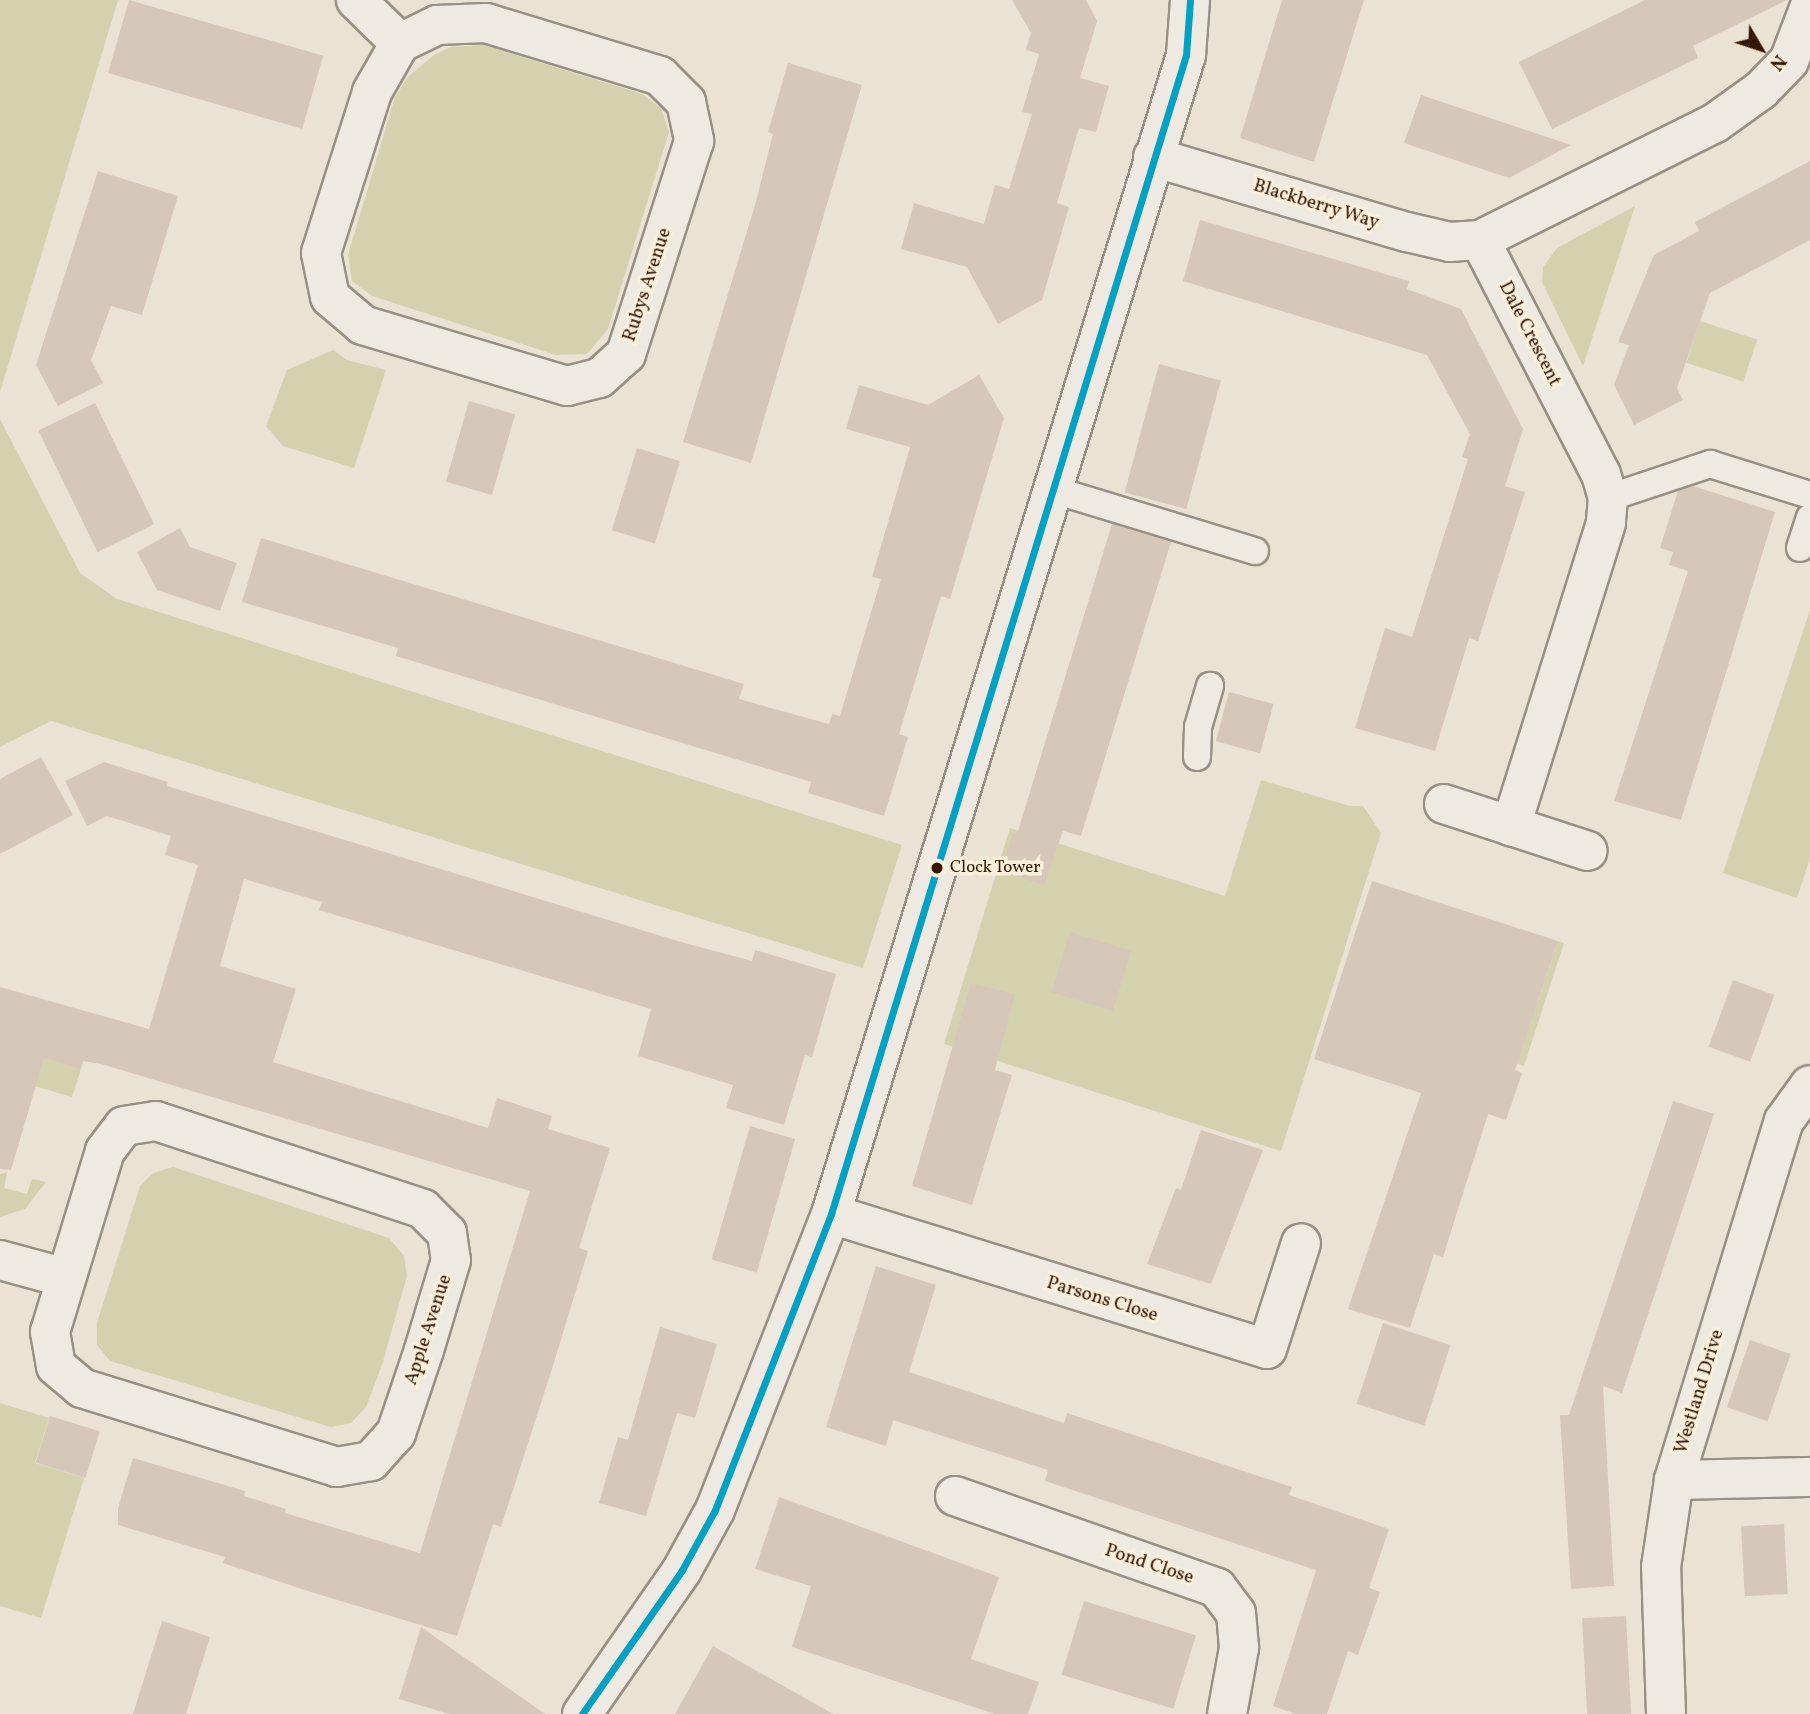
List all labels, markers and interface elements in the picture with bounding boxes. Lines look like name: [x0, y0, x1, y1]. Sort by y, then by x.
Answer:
north arrow: [1726, 14, 1796, 84]
text: N: [1763, 49, 1792, 76]
street label: Blackberry Way: [1250, 175, 1382, 235]
street label: Rubys Avenue: [619, 225, 677, 345]
street label: Dale Crescent: [1493, 278, 1565, 390]
place label: Clock Tower: [950, 858, 1041, 878]
marker: Clock Tower: [930, 861, 944, 875]
street label: Apple Avenue: [400, 1272, 458, 1388]
street label: Parsons Close: [1044, 1272, 1160, 1328]
street label: Westland Drive: [1670, 1327, 1730, 1457]
street label: Pond Close: [1102, 1540, 1196, 1590]

